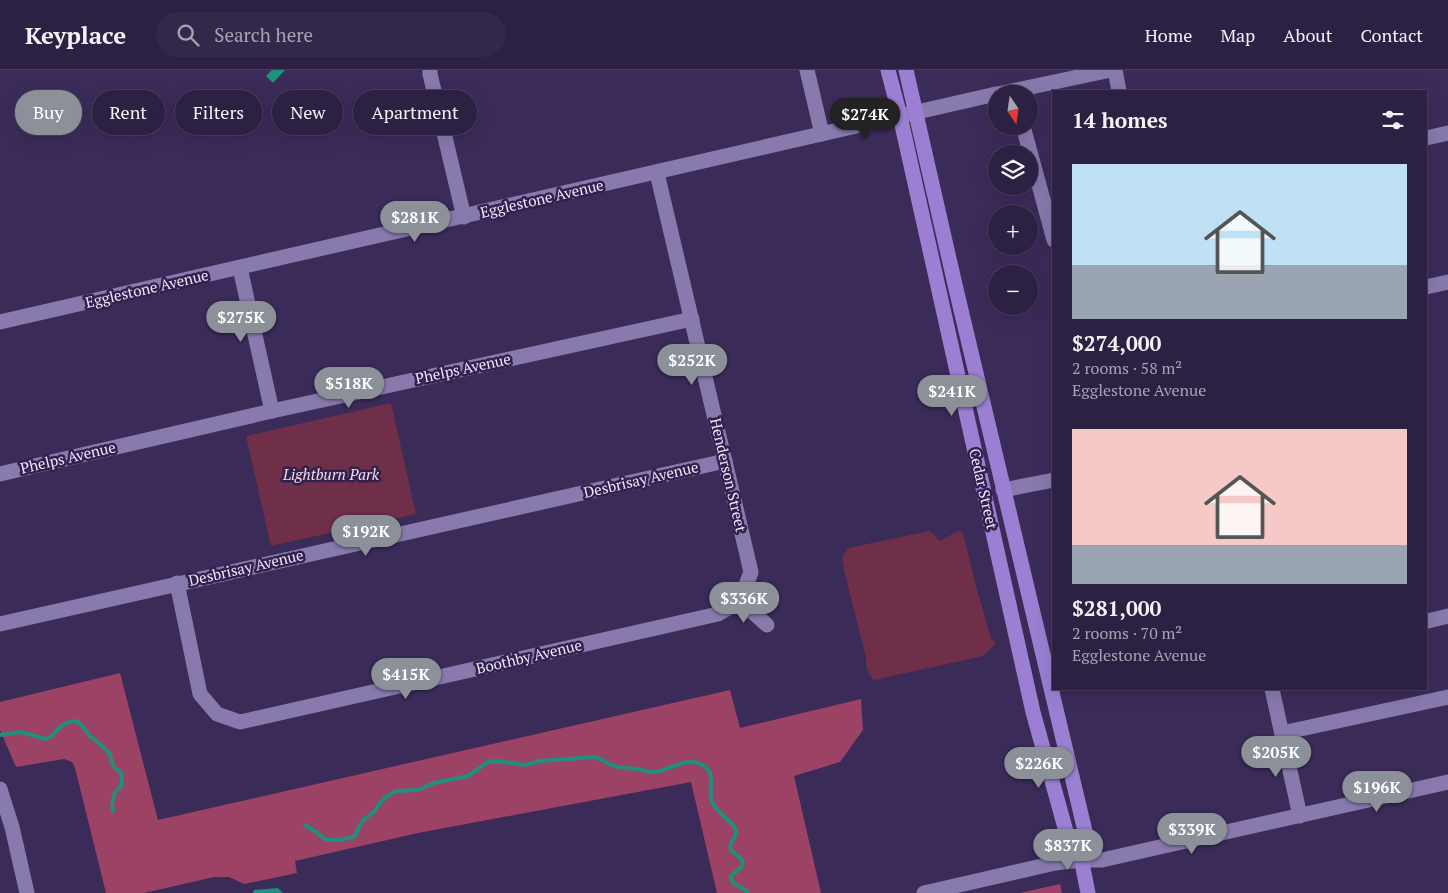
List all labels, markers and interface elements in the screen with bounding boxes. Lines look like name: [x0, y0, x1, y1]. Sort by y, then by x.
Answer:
search box: [156, 12, 506, 57]
text: Keyplace: [25, 19, 126, 51]
icon: search: [174, 21, 202, 49]
text: Search here: [214, 22, 313, 47]
text: Home: [1145, 23, 1192, 47]
text: Map: [1220, 23, 1255, 47]
text: About: [1283, 23, 1332, 47]
text: Contact: [1360, 23, 1423, 47]
north arrow: [988, 85, 1038, 135]
map controls: [988, 85, 1038, 315]
chip: Buy: [15, 90, 82, 135]
chip: Rent: [92, 90, 165, 135]
chip: Filters: [175, 90, 262, 135]
chip: New: [272, 90, 343, 135]
chip: Apartment: [353, 90, 477, 135]
pin: $274K: [830, 98, 900, 140]
text: $274K: [841, 103, 889, 125]
text: 14 homes: [1072, 106, 1168, 134]
icon: filters: [1379, 106, 1407, 134]
button: layers: [988, 145, 1038, 195]
street label: Egglestone Avenue: [478, 174, 605, 222]
icon: home: [1195, 197, 1285, 287]
pin: $281K: [380, 200, 450, 243]
button: +: [988, 205, 1038, 255]
text: $281K: [391, 206, 439, 228]
street label: Egglestone Avenue: [83, 264, 210, 312]
button: −: [988, 265, 1038, 315]
pin: $275K: [206, 300, 276, 343]
text: $275K: [217, 306, 265, 328]
text: $274,000: [1072, 329, 1161, 357]
pin: $252K: [657, 344, 727, 386]
street label: Phelps Avenue: [413, 348, 512, 388]
text: $252K: [668, 349, 716, 371]
text: 2 rooms · 58 m²: [1072, 357, 1182, 379]
pin: $518K: [314, 366, 384, 409]
text: $518K: [325, 372, 373, 394]
pin: $241K: [917, 374, 987, 417]
text: Egglestone Avenue: [1072, 379, 1206, 401]
text: $241K: [928, 380, 976, 402]
street label: Henderson Street: [706, 416, 752, 534]
street label: Phelps Avenue: [18, 436, 117, 478]
street label: Cedar Street: [965, 446, 1003, 531]
street label: Desbrisay Avenue: [581, 456, 700, 502]
icon: home: [1195, 462, 1285, 552]
park label: Lightburn Park: [282, 464, 380, 484]
pin: $192K: [331, 514, 401, 557]
text: $192K: [342, 520, 390, 542]
street label: Desbrisay Avenue: [186, 544, 305, 590]
pin: $336K: [709, 582, 779, 624]
text: $336K: [720, 587, 768, 609]
text: $281,000: [1072, 594, 1161, 622]
text: 2 rooms · 70 m²: [1072, 622, 1182, 644]
street label: Boothby Avenue: [474, 634, 584, 678]
text: Egglestone Avenue: [1072, 644, 1206, 666]
pin: $415K: [371, 658, 441, 700]
text: $415K: [382, 663, 430, 685]
pin: $205K: [1241, 736, 1311, 778]
text: $205K: [1252, 741, 1300, 763]
pin: $226K: [1004, 746, 1074, 789]
text: $226K: [1015, 752, 1063, 774]
pin: $196K: [1342, 770, 1412, 813]
text: $196K: [1353, 776, 1401, 798]
pin: $339K: [1157, 812, 1227, 855]
text: $339K: [1168, 818, 1216, 840]
pin: $837K: [1033, 828, 1103, 871]
text: $837K: [1044, 834, 1092, 856]

